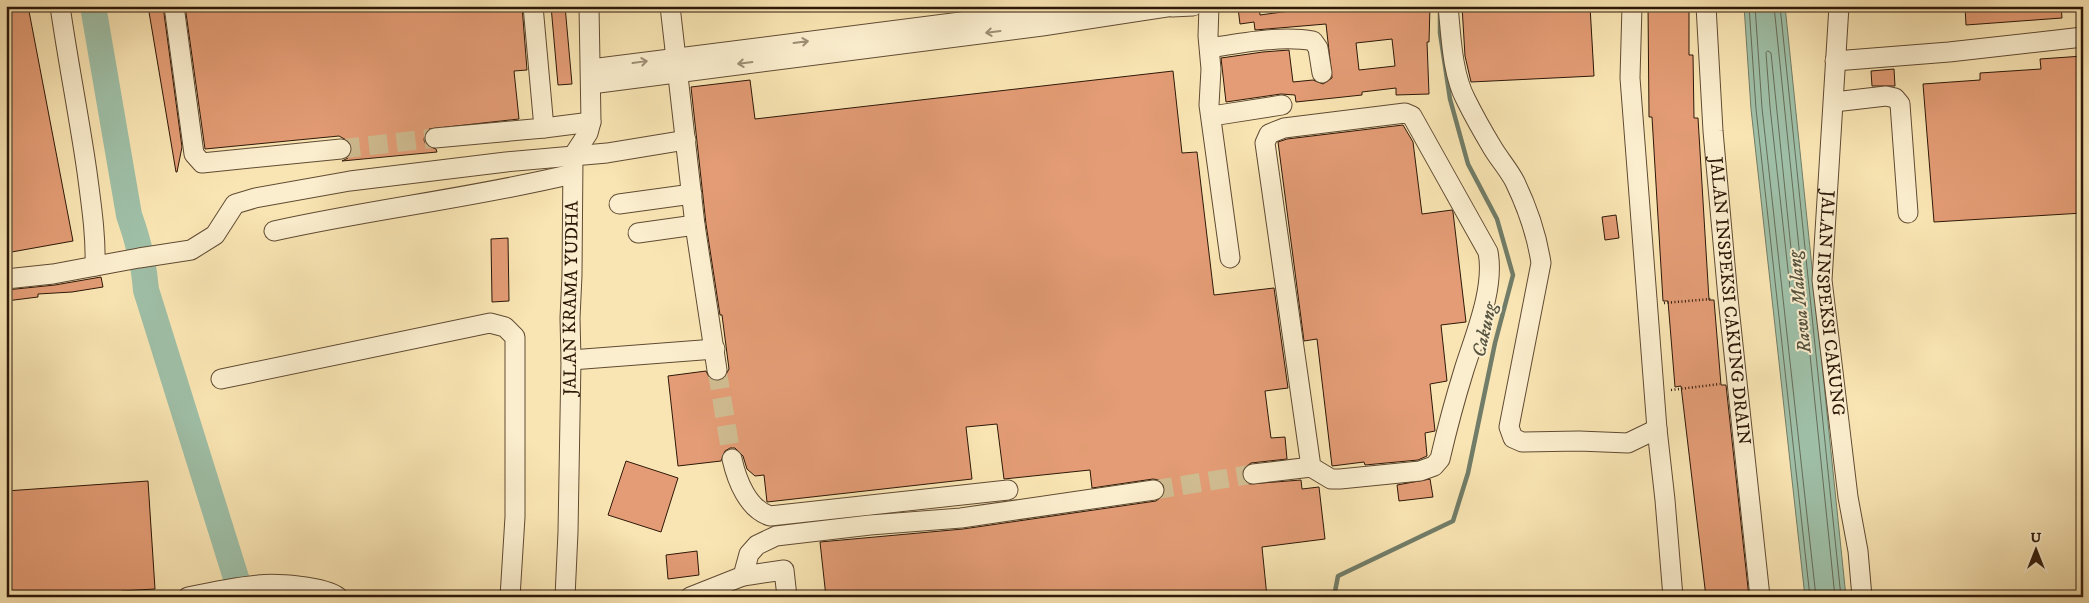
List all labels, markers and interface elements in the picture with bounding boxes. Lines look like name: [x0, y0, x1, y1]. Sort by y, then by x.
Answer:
one-way arrow: [986, 27, 1002, 37]
one-way arrow: [793, 37, 809, 47]
one-way arrow: [631, 57, 647, 67]
one-way arrow: [738, 58, 754, 68]
street label: JALAN INSPEKSI CAKUNG DRAIN: [1704, 154, 1755, 446]
street label: JALAN INSPEKSI CAKUNG: [1811, 188, 1849, 418]
street label: JALAN KRAMA YUDHA: [559, 200, 584, 398]
water label: Rawa Malang: [1783, 248, 1817, 355]
water label: Cakung: [1468, 299, 1503, 360]
north arrow: [2012, 526, 2062, 576]
text: U: [2031, 529, 2042, 547]

